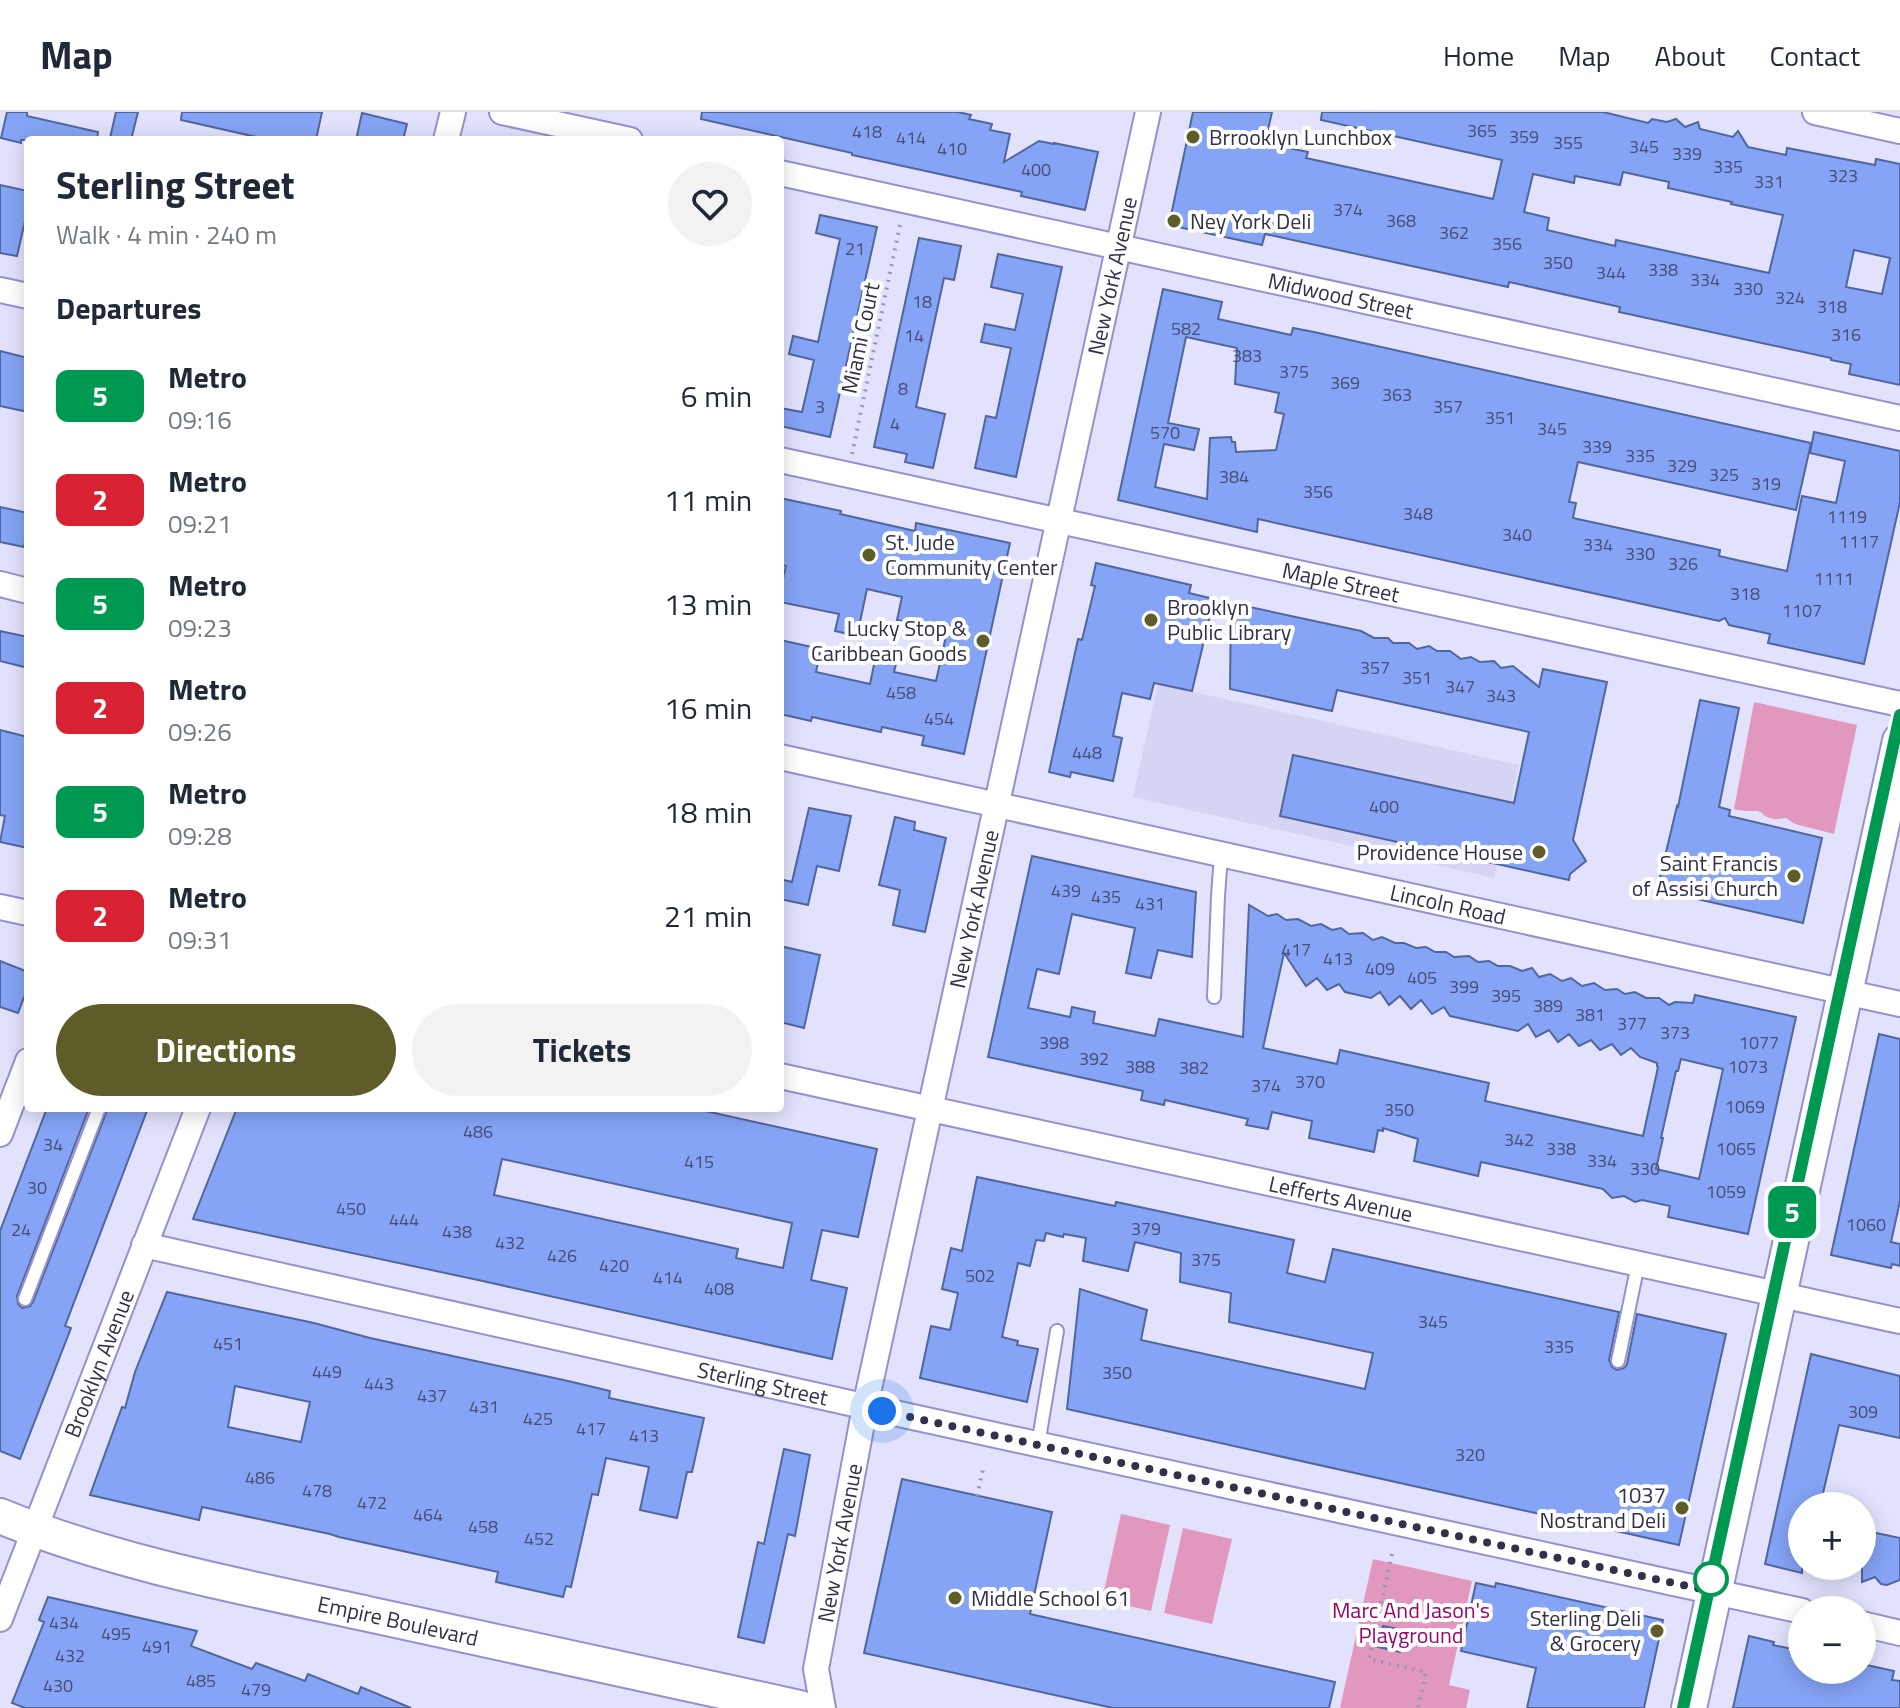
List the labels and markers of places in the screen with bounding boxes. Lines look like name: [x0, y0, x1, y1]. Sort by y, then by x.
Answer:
place label: Brrooklyn Lunchbox: [1209, 120, 1392, 154]
marker: Brrooklyn Lunchbox: [1184, 128, 1202, 146]
place label: Ney York Deli: [1190, 204, 1311, 238]
marker: Ney York Deli: [1165, 212, 1183, 230]
place label: St. Jude Community Center: [885, 525, 1058, 584]
marker: St. Jude Community Center: [860, 546, 878, 564]
place label: Brooklyn Public Library: [1167, 590, 1292, 649]
place label: Lucky Stop & Caribbean Goods: [811, 611, 967, 670]
marker: Brooklyn Public Library: [1142, 611, 1160, 629]
marker: Lucky Stop & Caribbean Goods: [974, 632, 992, 650]
place label: Providence House: [1356, 835, 1523, 869]
marker: Providence House: [1530, 843, 1548, 861]
place label: Saint Francis of Assisi Church: [1632, 846, 1778, 905]
marker: Saint Francis of Assisi Church: [1785, 867, 1803, 885]
place label: 1037 Nostrand Deli: [1540, 1478, 1666, 1537]
marker: 1037 Nostrand Deli: [1673, 1499, 1691, 1517]
unlabelled marker: [1694, 1562, 1728, 1596]
place label: Middle School 61: [971, 1581, 1130, 1615]
marker: Middle School 61: [946, 1589, 964, 1607]
place label: Sterling Deli & Grocery: [1530, 1601, 1641, 1660]
marker: Sterling Deli & Grocery: [1648, 1622, 1666, 1640]

